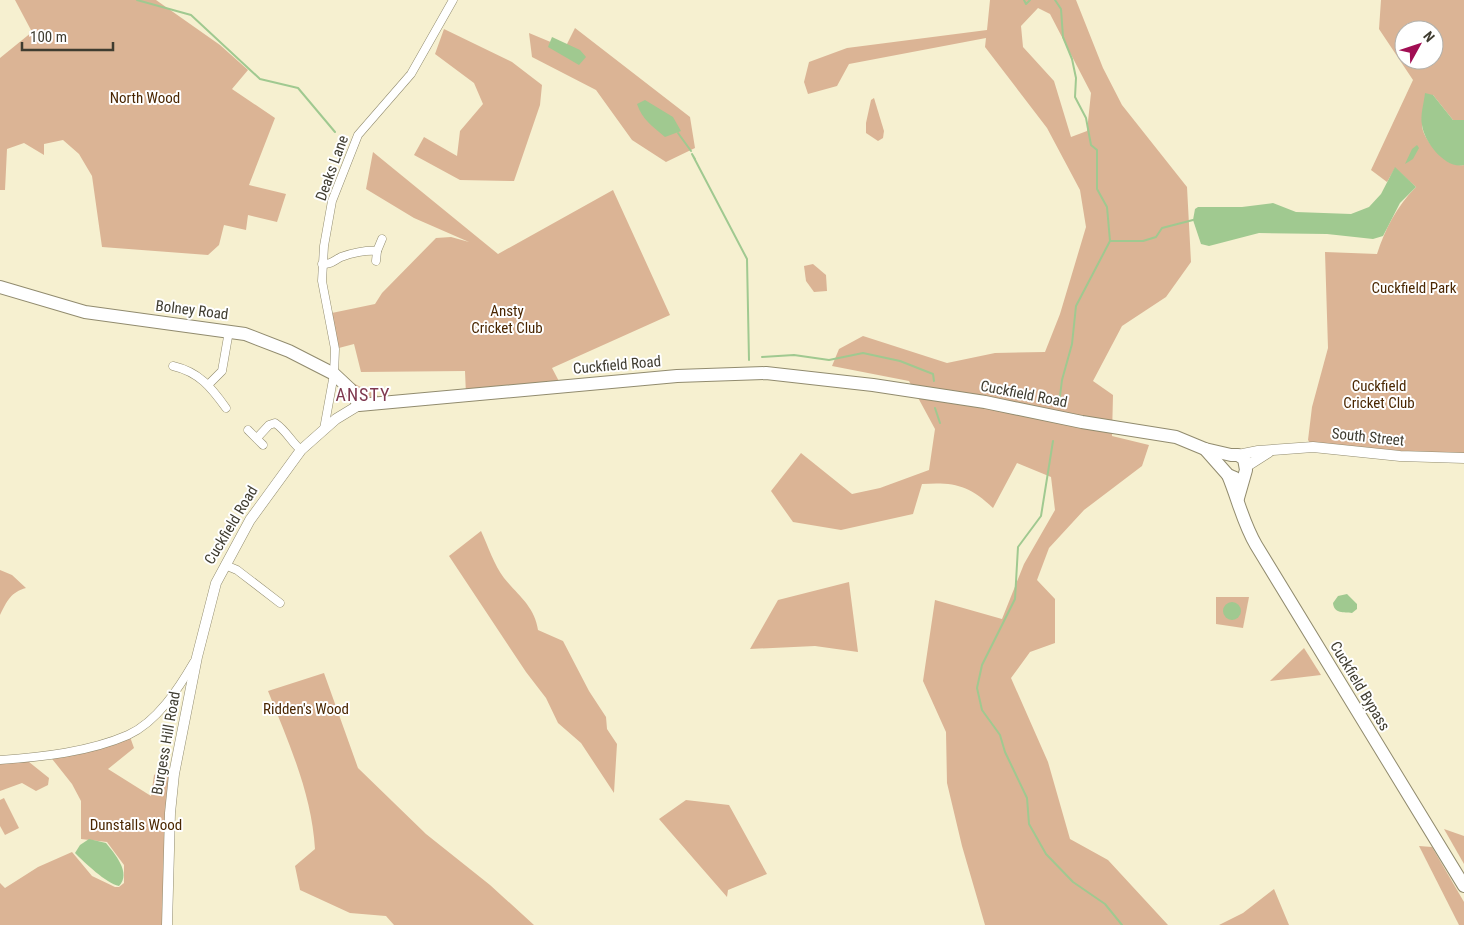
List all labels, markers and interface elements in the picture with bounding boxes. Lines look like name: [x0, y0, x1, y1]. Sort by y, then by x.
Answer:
scale bar: [22, 20, 114, 52]
north arrow: [1394, 20, 1444, 70]
text: 100 m: [30, 28, 67, 46]
text: N: [1420, 28, 1438, 45]
park label: North Wood: [110, 89, 180, 107]
street label: Deaks Lane: [312, 133, 352, 203]
park label: Cuckfield Park: [1372, 279, 1457, 297]
street label: Bolney Road: [155, 297, 229, 323]
park label: Ansty Cricket Club: [471, 302, 543, 337]
street label: Cuckfield Road: [572, 352, 662, 378]
street label: Cuckfield Road: [979, 377, 1069, 411]
park label: Cuckfield Cricket Club: [1343, 377, 1415, 412]
district label: ANSTY: [336, 384, 390, 405]
street label: South Street: [1331, 424, 1405, 450]
street label: Cuckfield Road: [201, 483, 261, 567]
street label: Cuckfield Bypass: [1326, 638, 1394, 734]
street label: Burgess Hill Road: [148, 690, 184, 796]
park label: Ridden's Wood: [263, 700, 349, 718]
park label: Dunstalls Wood: [90, 816, 182, 834]

